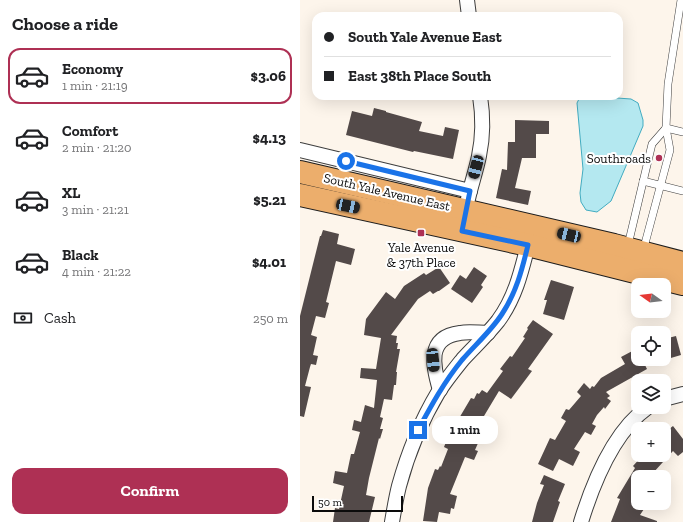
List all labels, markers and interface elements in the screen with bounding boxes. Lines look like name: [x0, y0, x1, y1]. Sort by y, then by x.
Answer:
text: Choose a ride: [12, 13, 118, 35]
text: South Yale Avenue East: [348, 28, 502, 46]
icon: car: [14, 58, 50, 94]
text: Economy: [62, 60, 123, 78]
text: $3.06: [251, 67, 286, 85]
text: East 38th Place South: [348, 67, 491, 85]
text: 1 min · 21:19: [62, 78, 128, 93]
icon: car: [14, 120, 50, 156]
text: Comfort: [62, 122, 118, 140]
text: $4.13: [253, 129, 286, 147]
text: 2 min · 21:20: [62, 140, 132, 155]
place label: Southroads: [587, 151, 651, 166]
route start: [337, 152, 355, 170]
marker: Southroads: [654, 153, 664, 163]
car: [467, 154, 485, 180]
street label: South Yale Avenue East: [322, 170, 452, 214]
icon: car: [14, 182, 50, 218]
text: XL: [62, 184, 80, 202]
text: $5.21: [253, 191, 286, 209]
car: [335, 198, 361, 214]
text: 3 min · 21:21: [62, 202, 129, 217]
car: [556, 226, 582, 244]
marker: Yale Avenue & 37th Place: [416, 228, 426, 238]
place label: Yale Avenue & 37th Place: [386, 240, 456, 270]
icon: car: [14, 244, 50, 280]
text: Black: [62, 246, 99, 264]
text: $4.01: [252, 253, 286, 271]
text: 4 min · 21:22: [62, 264, 131, 279]
north arrow: [631, 278, 671, 318]
map controls: [631, 278, 671, 510]
icon: cash: [12, 307, 34, 329]
text: Cash: [44, 309, 76, 327]
text: 250 m: [253, 311, 288, 326]
button: locate: [631, 326, 671, 366]
car: [426, 347, 440, 373]
button: layers: [631, 374, 671, 414]
callout: 1 min: [432, 416, 498, 444]
route end: [409, 421, 427, 439]
text: 1 min: [450, 422, 480, 437]
button: +: [631, 422, 671, 462]
button: Confirm: [12, 468, 288, 514]
button: −: [631, 470, 671, 510]
scale bar: [312, 494, 403, 513]
text: 50 m: [318, 496, 342, 509]

